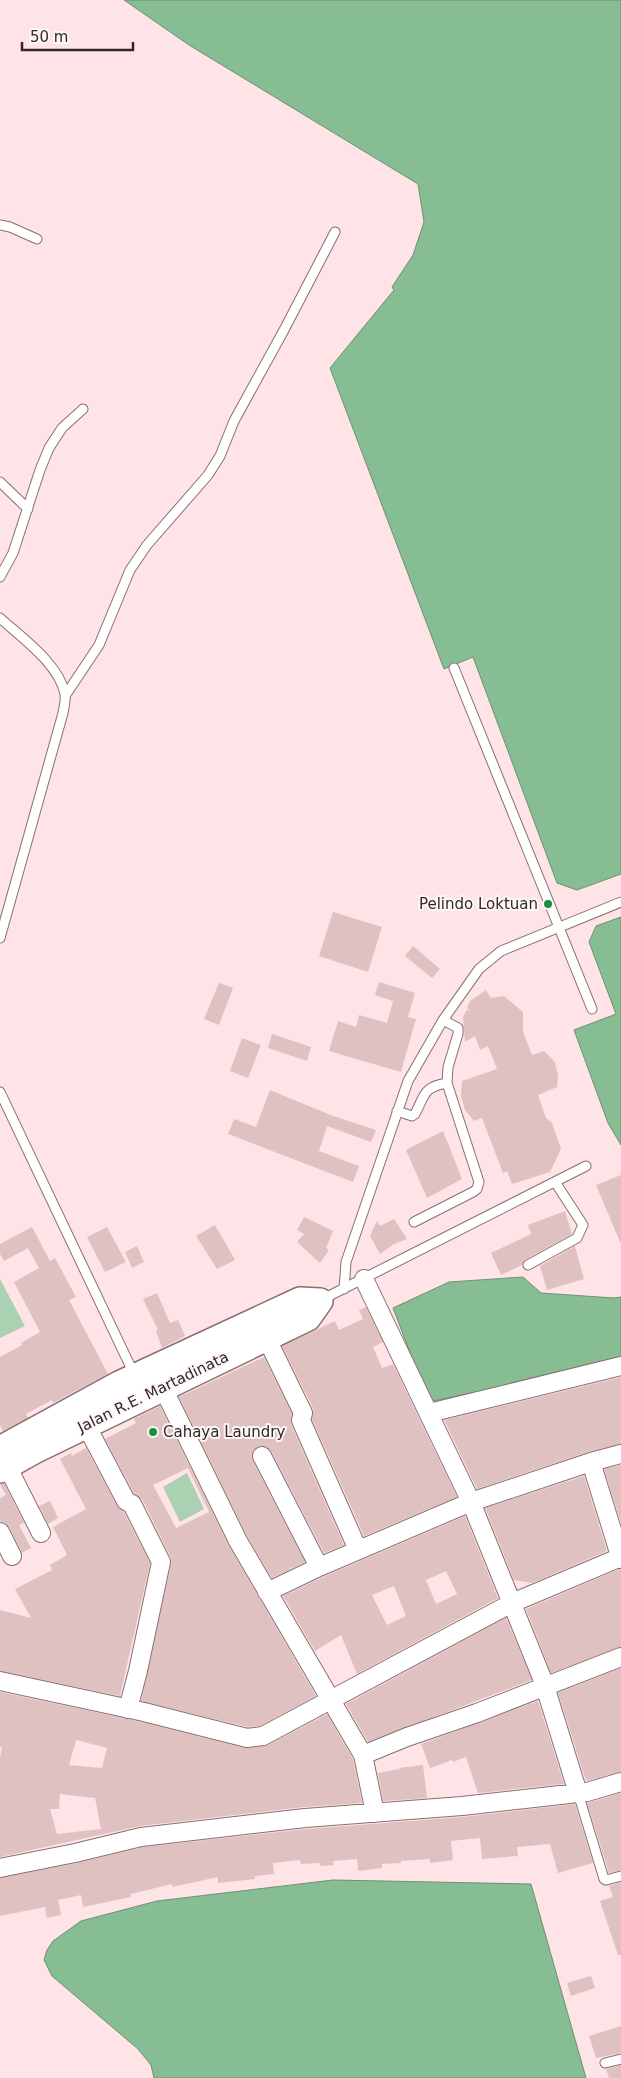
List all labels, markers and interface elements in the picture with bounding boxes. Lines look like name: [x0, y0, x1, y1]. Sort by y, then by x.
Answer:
scale bar: [22, 20, 134, 52]
text: 50 m: [30, 28, 68, 46]
place label: Pelindo Loktuan: [419, 895, 538, 913]
marker: Pelindo Loktuan: [542, 898, 554, 910]
street label: Jalan R.E. Martadinata: [74, 1348, 231, 1437]
place label: Cahaya Laundry: [163, 1423, 285, 1441]
marker: Cahaya Laundry: [147, 1426, 159, 1438]

